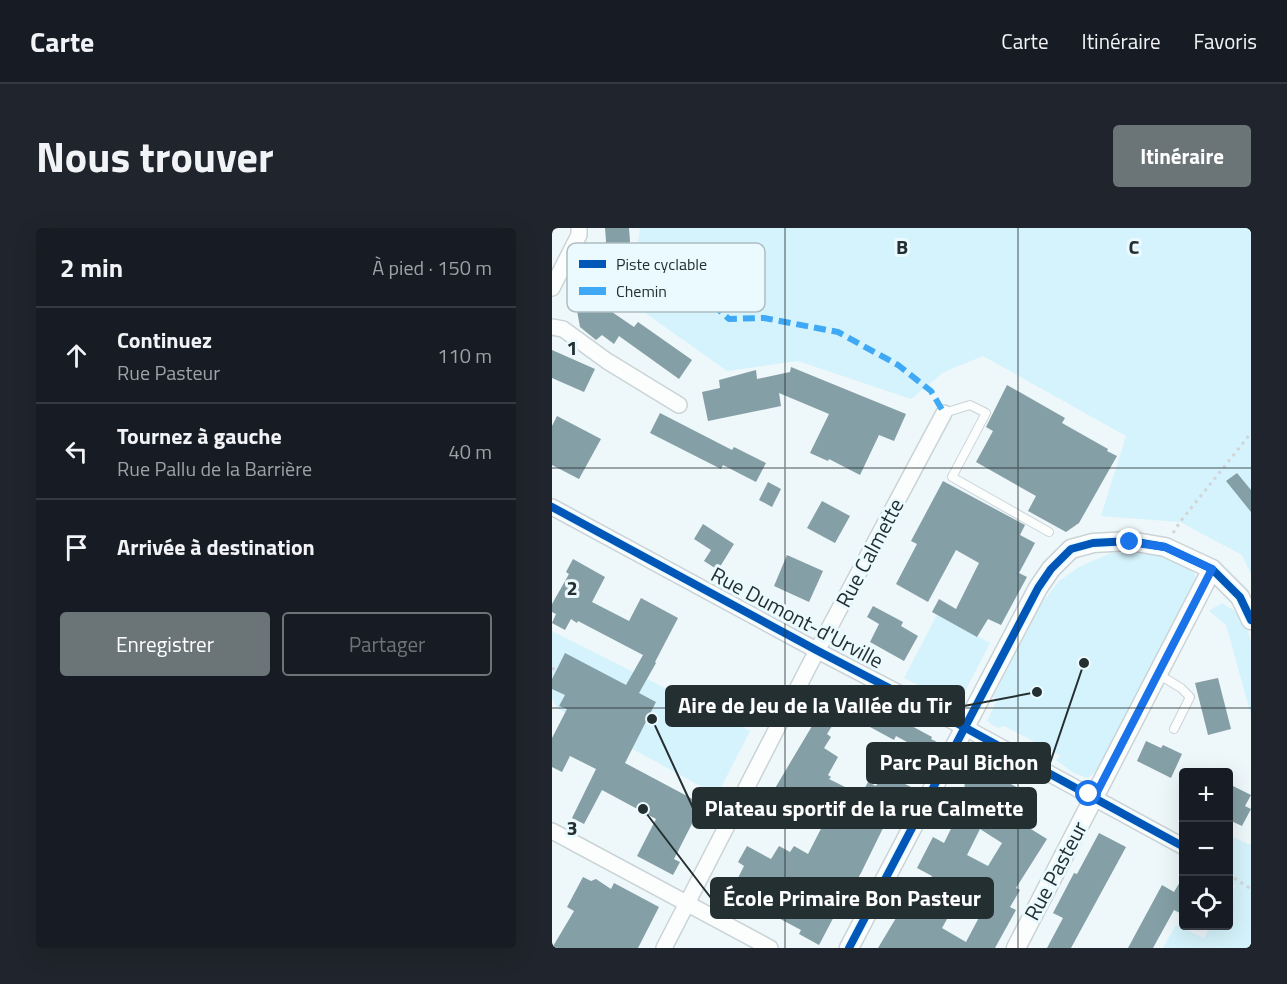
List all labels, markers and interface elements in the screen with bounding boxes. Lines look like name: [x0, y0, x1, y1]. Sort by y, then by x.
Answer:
text: Carte: [30, 20, 94, 63]
text: Carte: [1001, 25, 1049, 57]
text: Itinéraire: [1082, 25, 1161, 57]
text: Favoris: [1194, 25, 1257, 57]
text: Nous trouver: [36, 124, 274, 188]
button: Itinéraire: [1113, 125, 1251, 187]
text: B: [896, 231, 908, 262]
text: C: [1129, 231, 1140, 262]
legend: [567, 243, 765, 312]
text: 2 min: [60, 248, 123, 287]
text: À pied · 150 m: [372, 252, 492, 283]
text: Piste cyclable: [616, 252, 707, 276]
text: Chemin: [616, 279, 667, 303]
text: Continuez: [117, 323, 212, 357]
text: 1: [566, 332, 578, 363]
icon: ahead: [60, 339, 93, 372]
text: 110 m: [437, 340, 492, 371]
text: Rue Pasteur: [117, 357, 220, 388]
text: Tournez à gauche: [117, 419, 282, 453]
icon: left: [60, 435, 93, 468]
text: 40 m: [448, 436, 492, 467]
text: Rue Pallu de la Barrière: [117, 453, 312, 484]
street label: Rue Calmette: [827, 492, 911, 613]
route end: [1116, 528, 1142, 554]
text: Arrivée à destination: [117, 530, 315, 564]
icon: arrive: [60, 531, 93, 564]
street label: Rue Dumont-d'Urville: [706, 558, 889, 676]
text: 2: [566, 572, 578, 603]
button: Enregistrer: [60, 612, 270, 676]
button: Partager: [282, 612, 492, 676]
callout: Aire de Jeu de la Vallée du Tir: [666, 686, 964, 726]
text: Aire de Jeu de la Vallée du Tir: [678, 688, 952, 722]
callout: Parc Paul Bichon: [867, 743, 1050, 783]
text: Parc Paul Bichon: [880, 745, 1038, 779]
map controls: [1179, 768, 1233, 930]
button: +: [1179, 768, 1233, 822]
route start: [1075, 780, 1101, 806]
callout: Plateau sportif de la rue Calmette: [693, 788, 1036, 828]
text: Plateau sportif de la rue Calmette: [705, 791, 1023, 825]
text: 3: [566, 812, 578, 843]
street label: Rue Pasteur: [1016, 815, 1095, 926]
button: −: [1179, 822, 1233, 876]
button: locate: [1179, 876, 1233, 930]
callout: École Primaire Bon Pasteur: [711, 878, 993, 918]
text: École Primaire Bon Pasteur: [723, 881, 981, 915]

